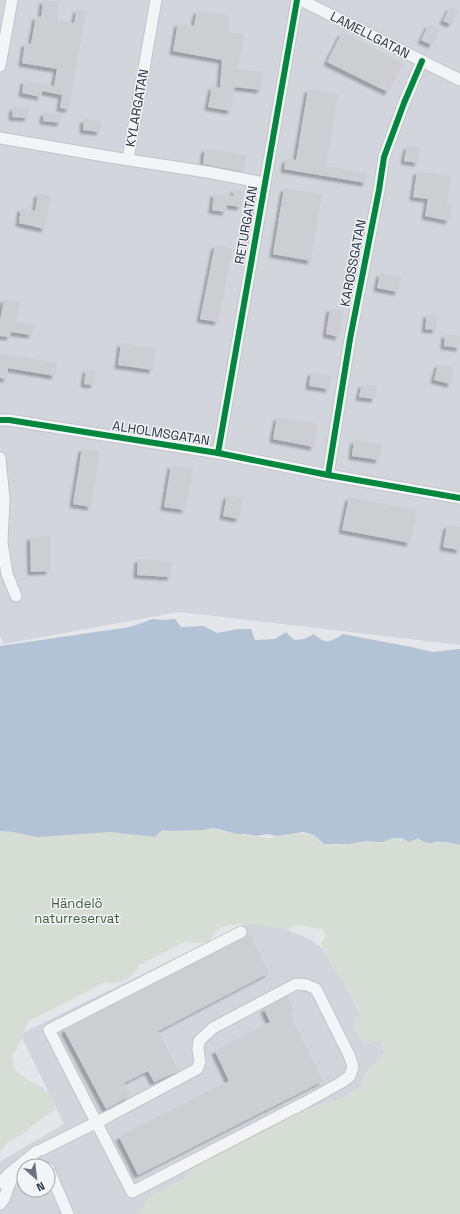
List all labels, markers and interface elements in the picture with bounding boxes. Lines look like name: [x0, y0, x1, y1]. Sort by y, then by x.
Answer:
street label: LAMELLGATAN: [327, 8, 413, 62]
street label: KYLARGATAN: [122, 68, 152, 148]
street label: RETURGATAN: [231, 184, 261, 266]
street label: KAROSSGATAN: [336, 218, 370, 308]
street label: ALHOLMSGATAN: [111, 417, 211, 449]
park label: Händelö naturreservat: [34, 895, 120, 927]
north arrow: [16, 1158, 56, 1198]
text: N: [34, 1179, 47, 1195]

